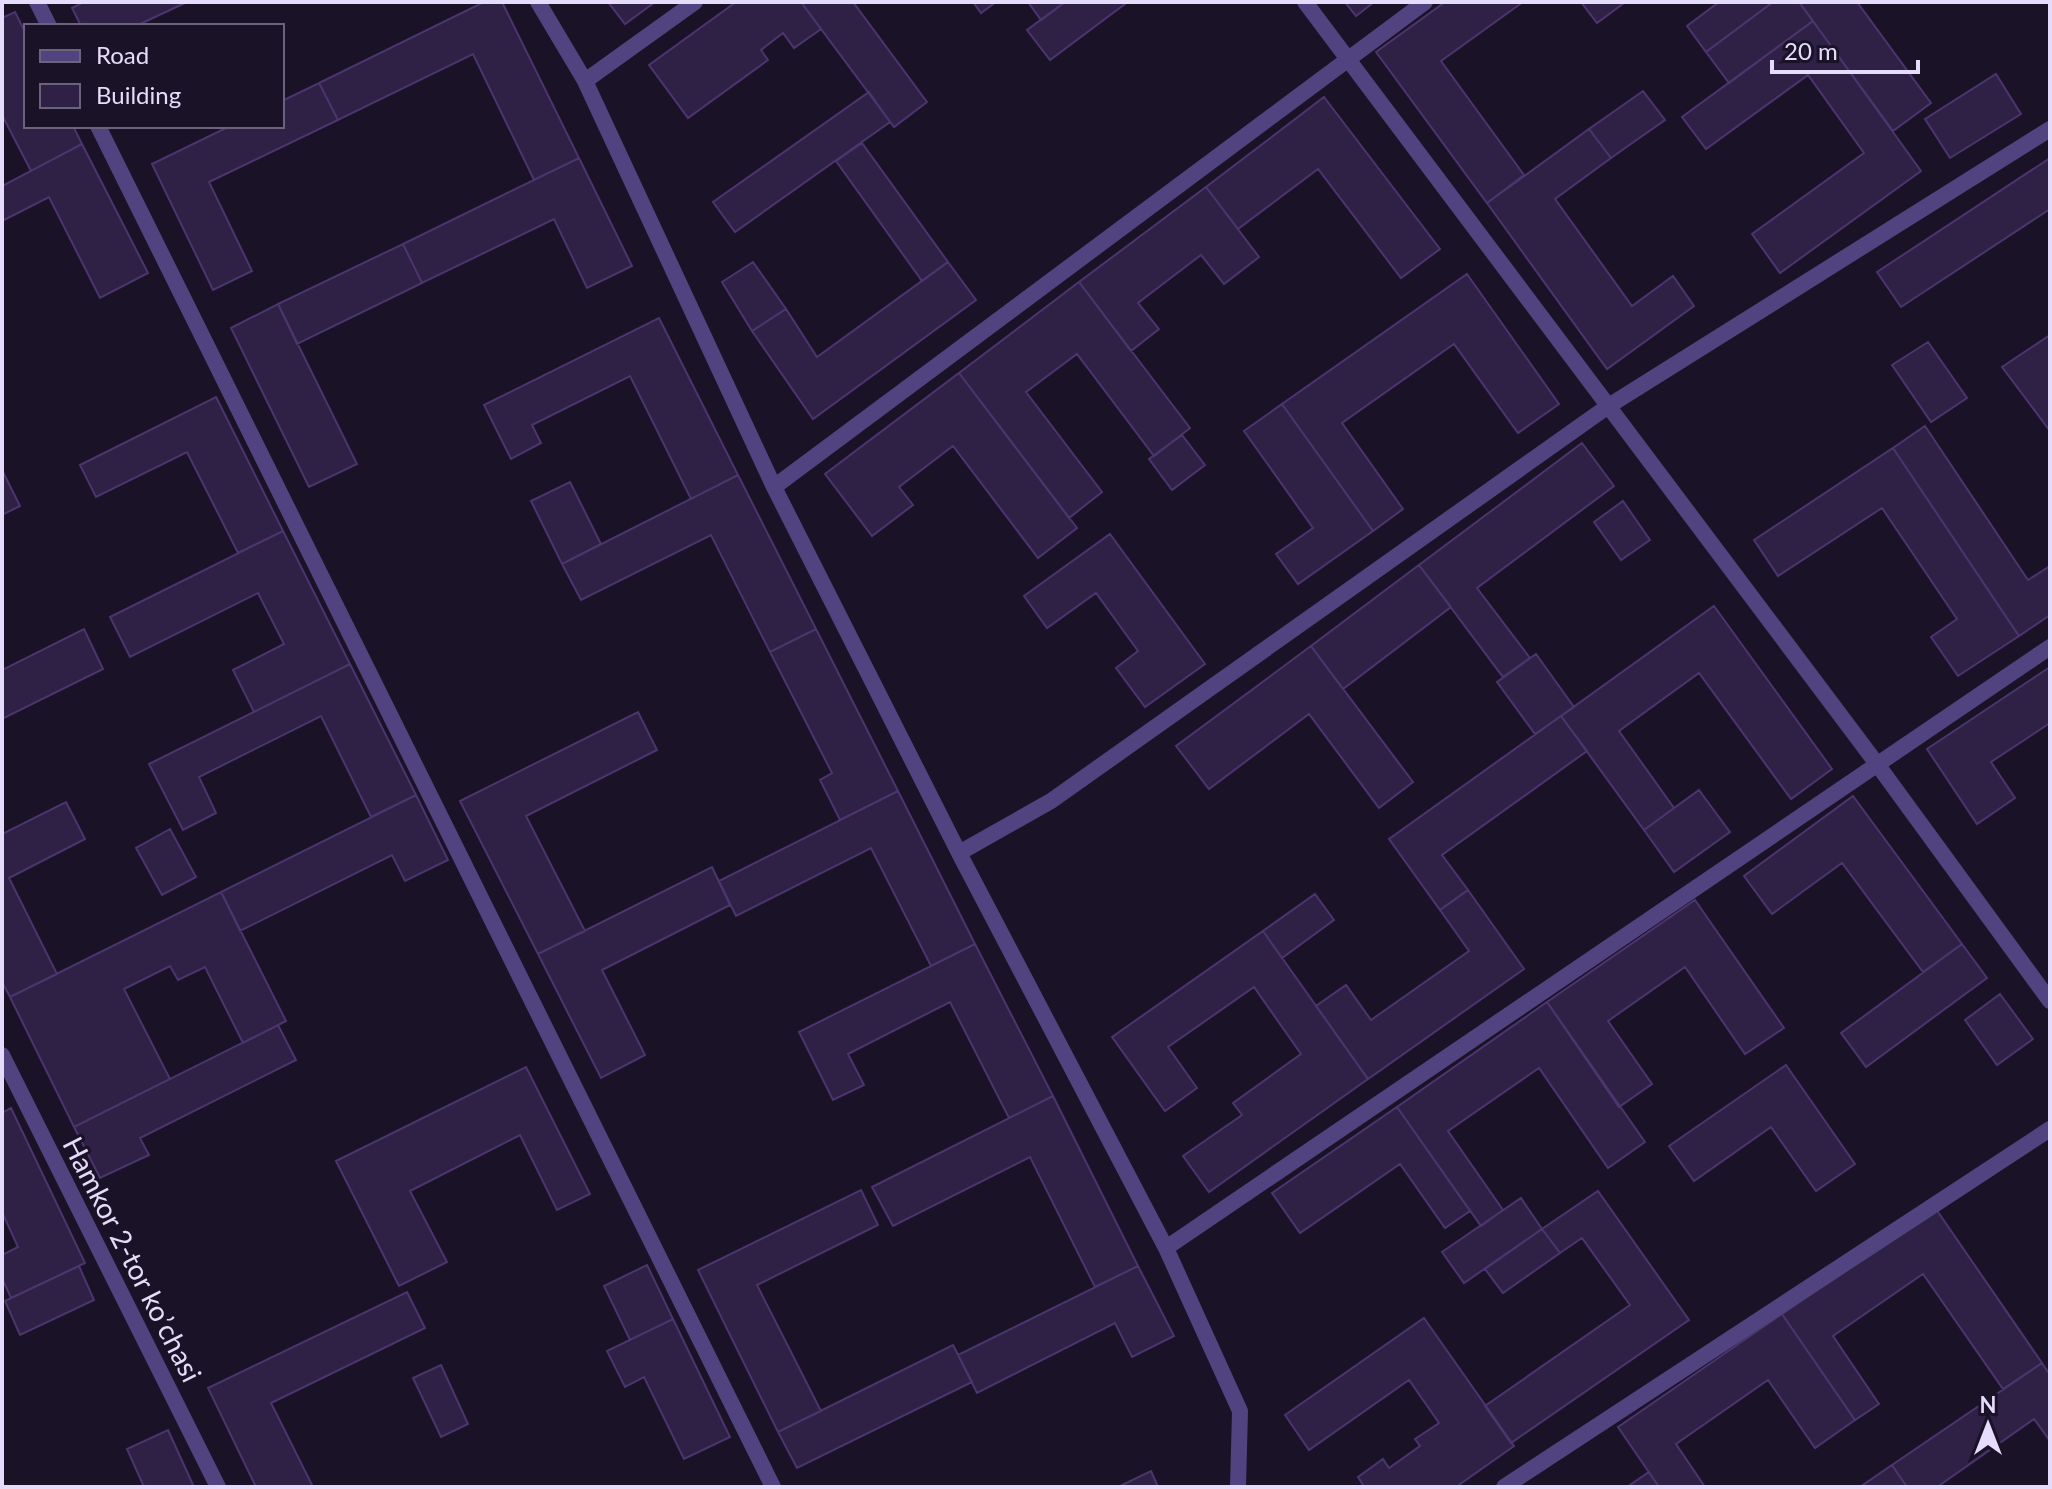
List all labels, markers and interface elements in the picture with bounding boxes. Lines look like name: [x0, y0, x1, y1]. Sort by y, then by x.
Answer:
legend: [24, 24, 284, 128]
scale bar: [1772, 24, 1918, 74]
text: 20 m: [1784, 36, 1838, 65]
text: Road: [96, 40, 149, 69]
text: Building: [96, 80, 181, 109]
street label: Hamkor 2-tor koʼchasi: [57, 1131, 209, 1387]
north arrow: [1948, 1385, 2028, 1465]
text: N: [1980, 1391, 1996, 1418]

